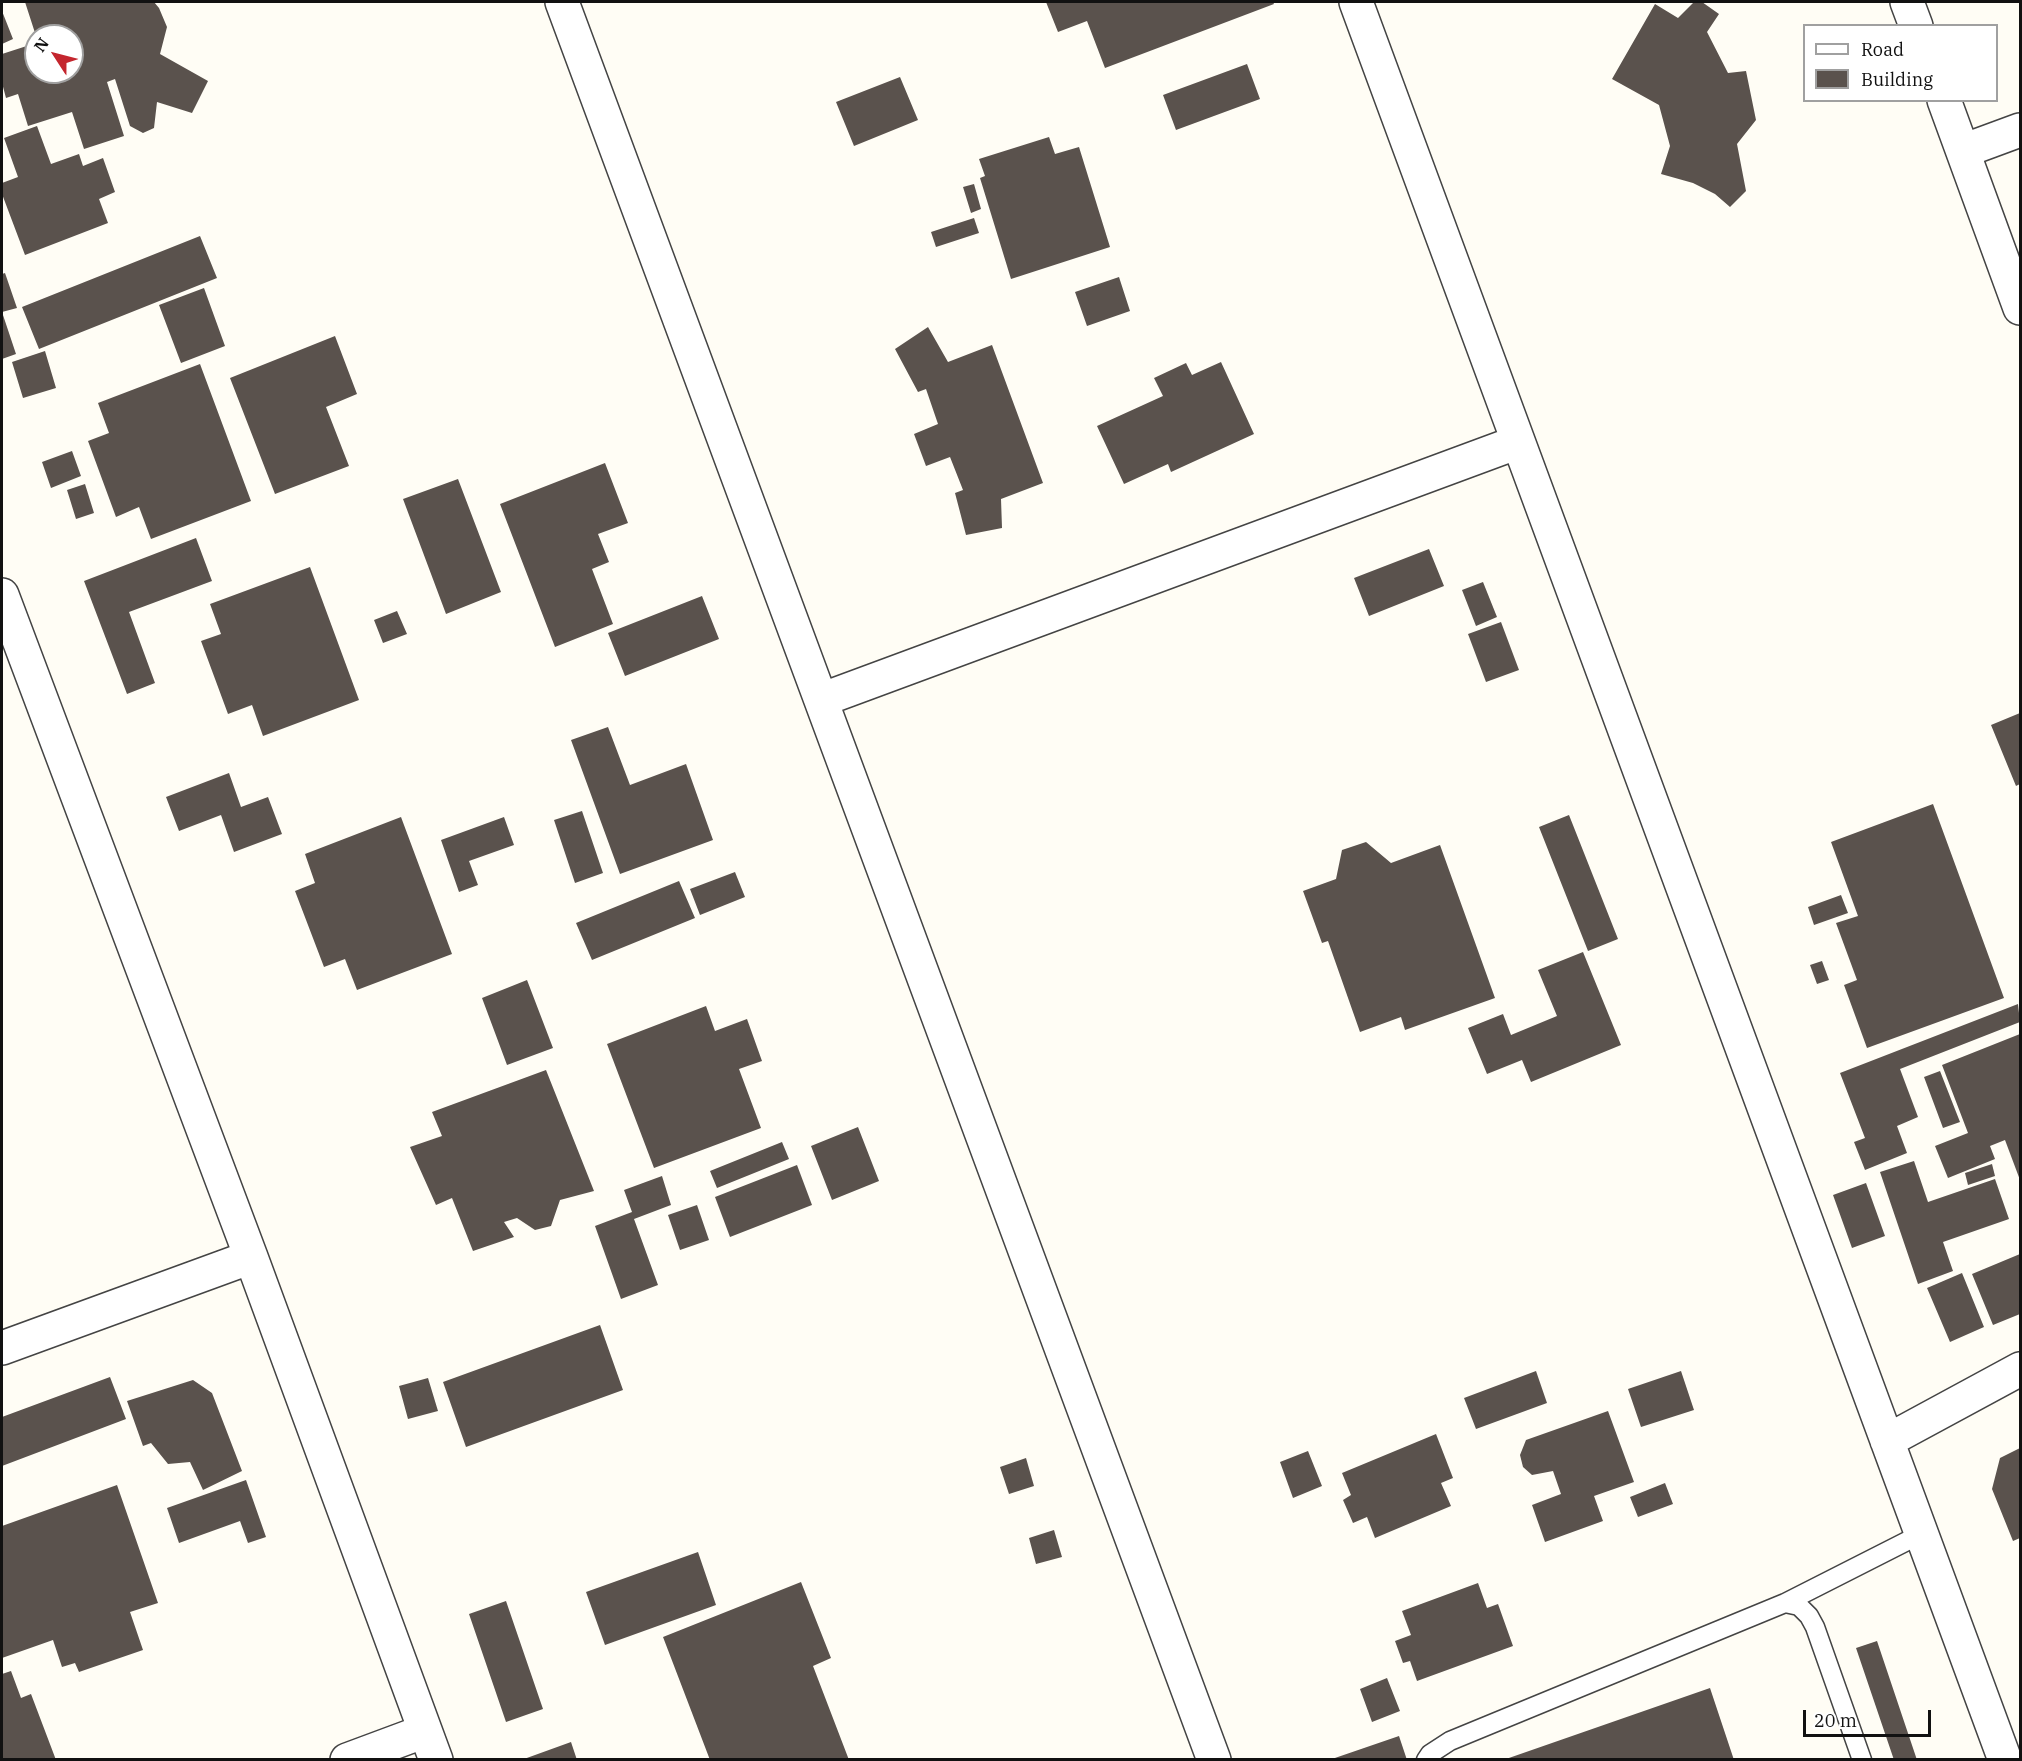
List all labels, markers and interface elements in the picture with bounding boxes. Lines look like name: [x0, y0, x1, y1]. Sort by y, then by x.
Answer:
north arrow: [24, 24, 84, 84]
legend: [1803, 24, 1998, 102]
text: N: [29, 34, 53, 56]
text: Road: [1861, 38, 1904, 61]
text: Building: [1861, 68, 1933, 91]
scale bar: [1806, 1698, 1934, 1736]
text: 20 m: [1814, 1709, 1857, 1732]

